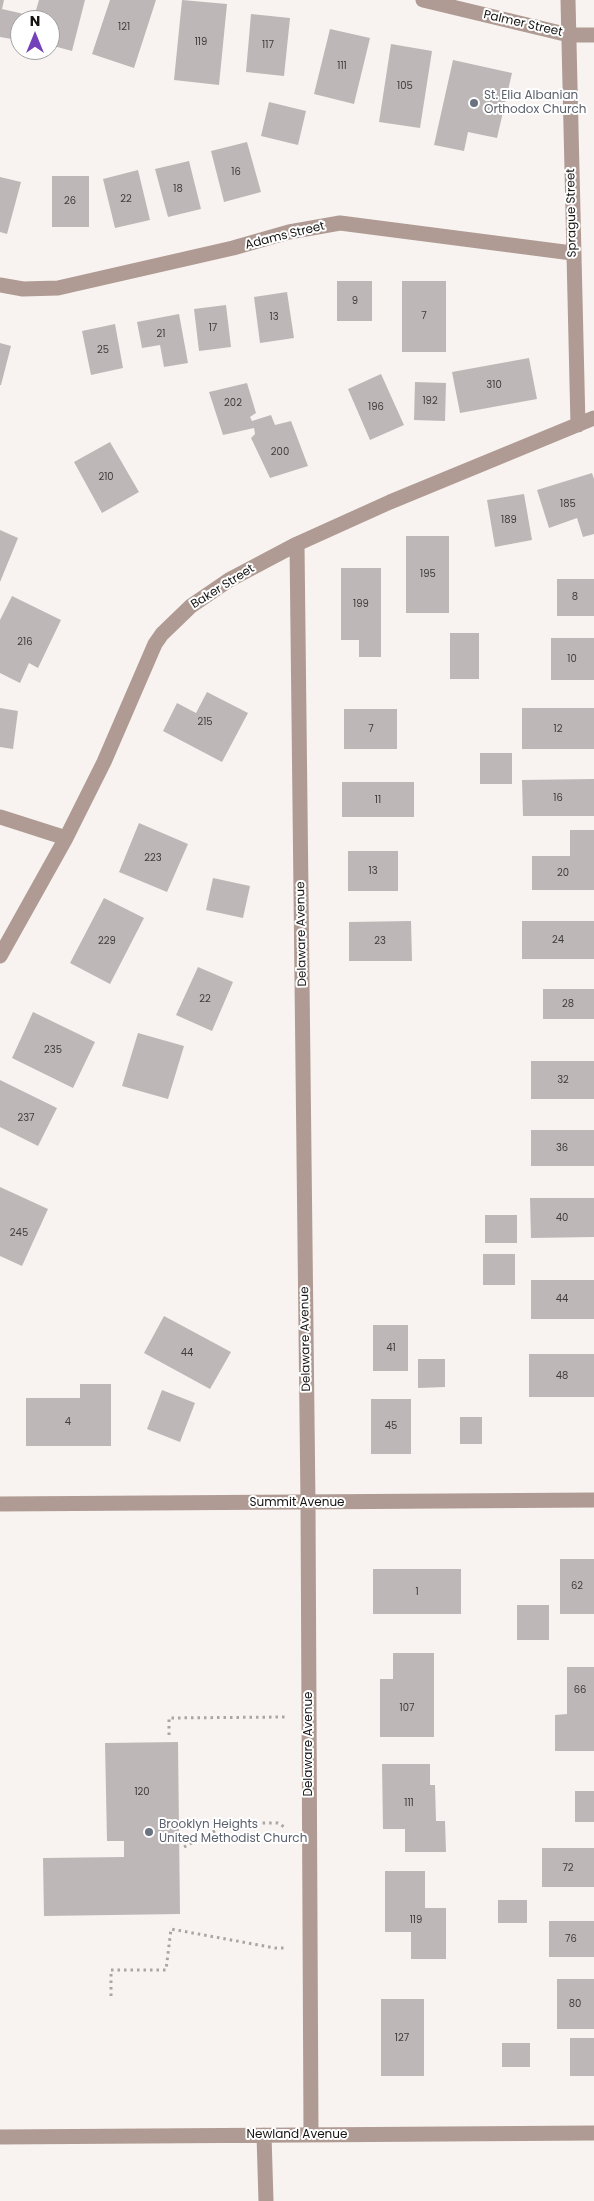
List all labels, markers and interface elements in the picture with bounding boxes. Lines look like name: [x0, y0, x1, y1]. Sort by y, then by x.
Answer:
street label: Palmer Street: [482, 8, 564, 40]
north arrow: [10, 10, 60, 60]
text: N: [30, 11, 40, 31]
house number: 121: [118, 21, 130, 33]
house number: 119: [195, 36, 207, 48]
house number: 117: [262, 39, 274, 51]
house number: 111: [337, 60, 347, 72]
house number: 105: [397, 80, 413, 92]
place label: St. Elia Albanian Orthodox Church: [484, 89, 586, 117]
marker: St. Elia Albanian Orthodox Church: [468, 97, 480, 109]
house number: 16: [231, 166, 241, 178]
street label: Sprague Street: [564, 168, 580, 258]
house number: 18: [173, 183, 183, 195]
house number: 22: [120, 193, 132, 205]
house number: 26: [64, 195, 76, 207]
street label: Adams Street: [244, 219, 326, 253]
house number: 9: [352, 295, 358, 307]
house number: 7: [421, 310, 427, 322]
house number: 13: [269, 311, 279, 323]
house number: 17: [209, 322, 217, 334]
house number: 21: [157, 328, 165, 340]
house number: 25: [97, 344, 109, 356]
house number: 310: [486, 379, 502, 391]
house number: 192: [422, 395, 438, 407]
house number: 202: [224, 397, 242, 409]
house number: 196: [368, 401, 384, 413]
house number: 200: [271, 446, 289, 458]
house number: 210: [98, 471, 114, 483]
house number: 185: [560, 498, 576, 510]
house number: 189: [501, 514, 517, 526]
street label: Baker Street: [189, 562, 257, 612]
house number: 195: [420, 568, 436, 580]
house number: 8: [572, 591, 578, 603]
house number: 199: [353, 598, 369, 610]
house number: 216: [17, 636, 33, 648]
house number: 10: [567, 653, 577, 665]
house number: 215: [197, 716, 213, 728]
house number: 7: [368, 723, 374, 735]
house number: 12: [554, 723, 562, 735]
house number: 16: [553, 792, 563, 804]
house number: 11: [375, 794, 381, 806]
house number: 223: [144, 852, 162, 864]
house number: 13: [368, 865, 378, 877]
house number: 20: [557, 867, 569, 879]
street label: Delaware Avenue: [294, 881, 310, 987]
house number: 24: [552, 934, 564, 946]
house number: 229: [98, 935, 116, 947]
house number: 23: [374, 935, 386, 947]
house number: 22: [199, 993, 211, 1005]
house number: 28: [562, 998, 574, 1010]
house number: 235: [44, 1044, 62, 1056]
house number: 32: [557, 1074, 569, 1086]
house number: 237: [17, 1112, 35, 1124]
house number: 36: [556, 1142, 568, 1154]
house number: 40: [556, 1212, 568, 1224]
house number: 245: [10, 1227, 28, 1239]
street label: Delaware Avenue: [298, 1286, 314, 1392]
house number: 44: [556, 1293, 568, 1305]
house number: 41: [386, 1342, 396, 1354]
house number: 44: [181, 1347, 193, 1359]
house number: 48: [556, 1370, 568, 1382]
house number: 4: [65, 1416, 71, 1428]
house number: 45: [385, 1420, 397, 1432]
street label: Summit Avenue: [249, 1496, 345, 1510]
house number: 62: [571, 1580, 583, 1592]
house number: 1: [415, 1586, 419, 1598]
house number: 66: [574, 1684, 586, 1696]
street label: Delaware Avenue: [302, 1691, 316, 1797]
house number: 107: [400, 1702, 414, 1714]
house number: 120: [134, 1786, 150, 1798]
house number: 111: [404, 1797, 414, 1809]
place label: Brooklyn Heights United Methodist Church: [159, 1818, 307, 1846]
marker: Brooklyn Heights United Methodist Church: [143, 1826, 155, 1838]
house number: 72: [562, 1862, 574, 1874]
house number: 119: [410, 1914, 422, 1926]
house number: 76: [565, 1933, 577, 1945]
house number: 80: [569, 1998, 581, 2010]
house number: 127: [395, 2032, 409, 2044]
street label: Newland Avenue: [247, 2128, 347, 2142]

